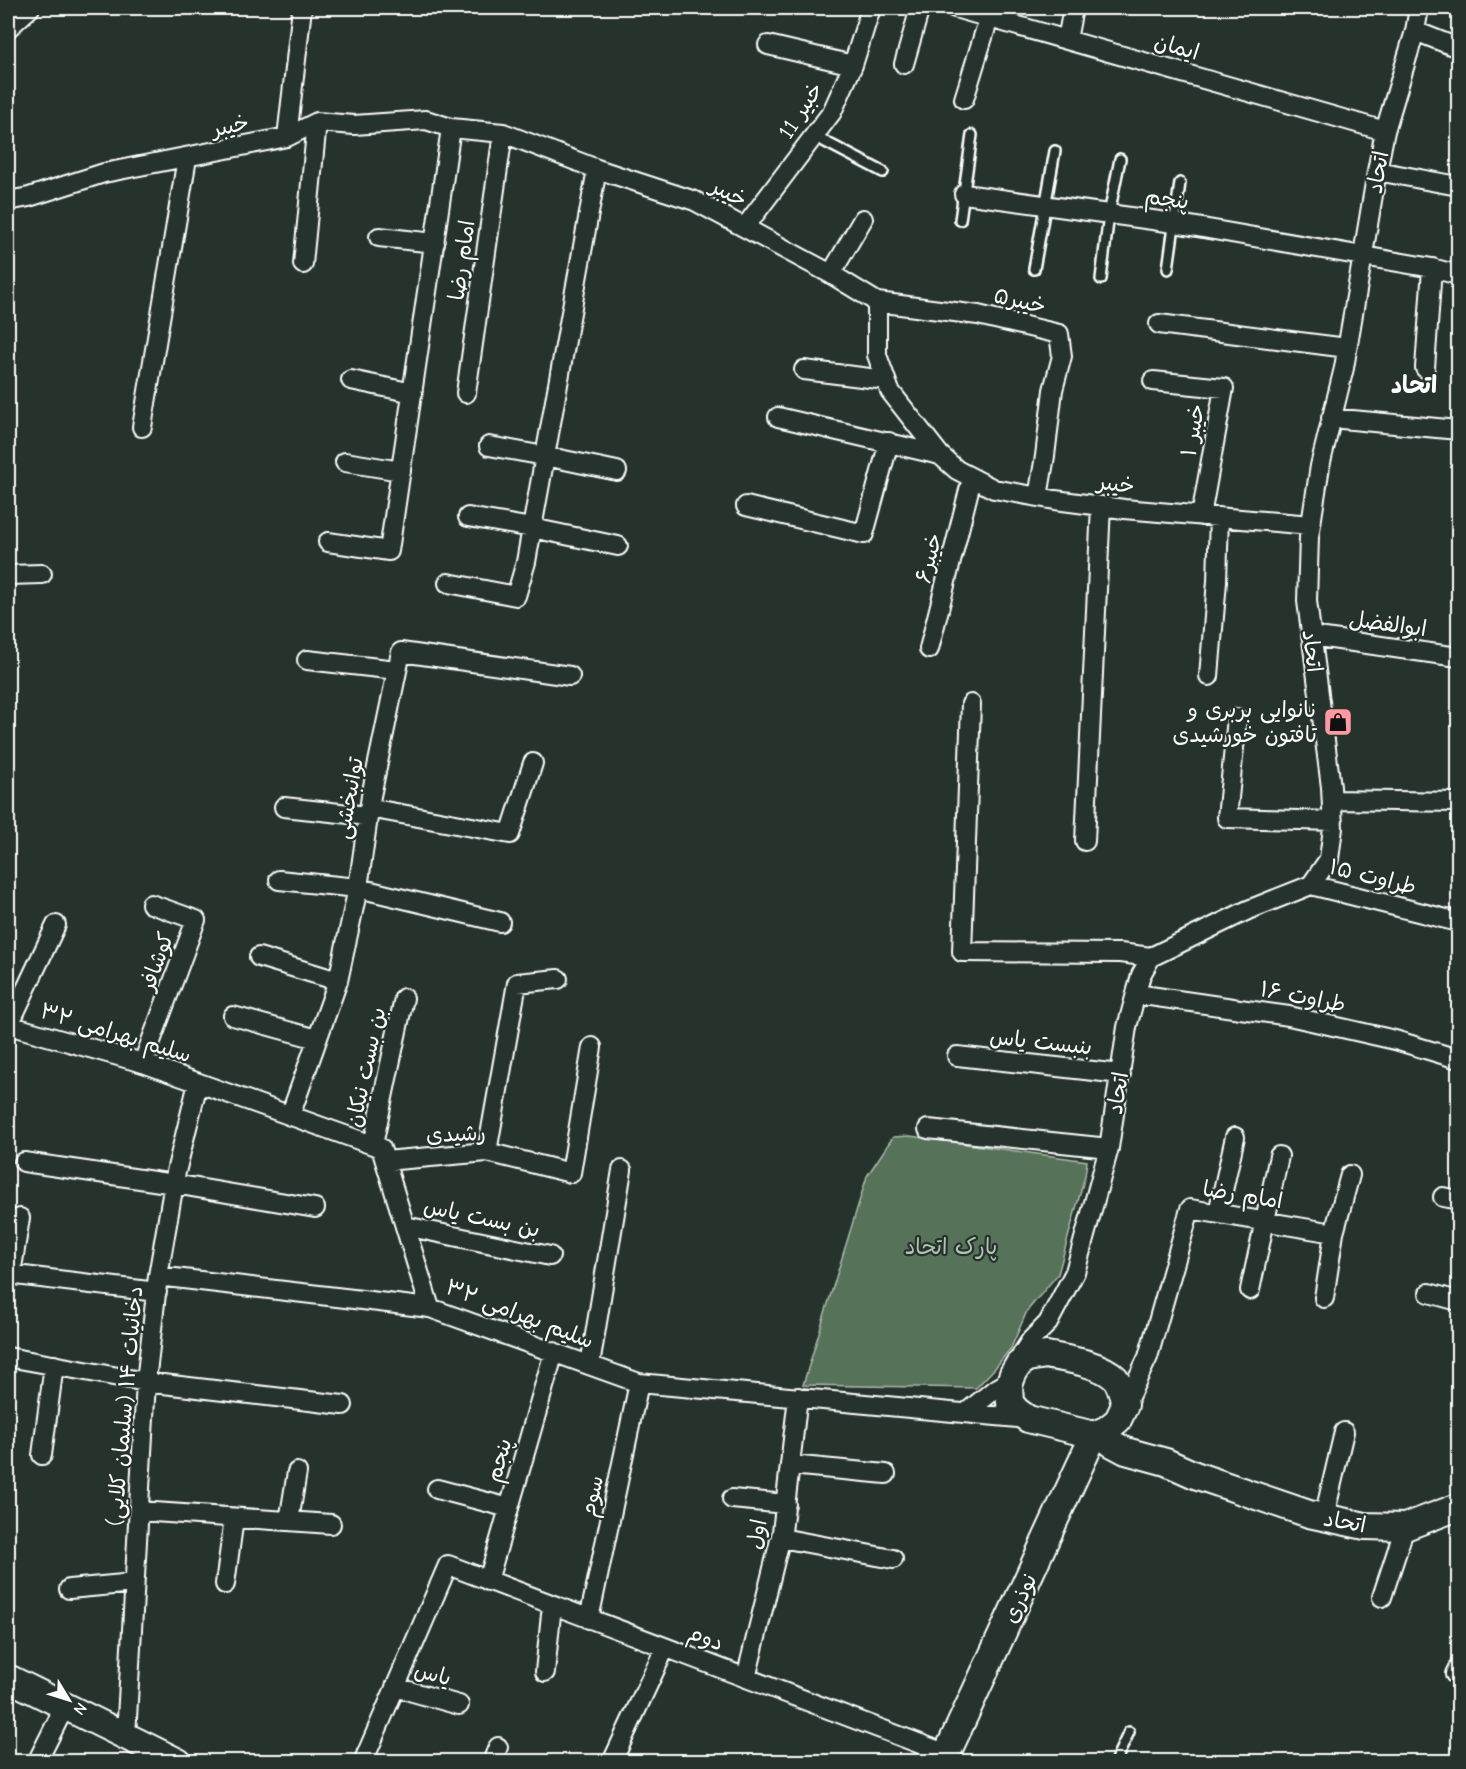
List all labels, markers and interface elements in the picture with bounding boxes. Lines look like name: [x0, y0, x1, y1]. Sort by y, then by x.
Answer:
street label: ایمان: [1151, 28, 1202, 66]
street label: خبیر 11: [773, 77, 829, 144]
street label: خیبر: [207, 109, 251, 143]
street label: اتحاد: [1361, 149, 1394, 195]
street label: خیبر: [704, 172, 751, 213]
street label: پنجم: [1143, 183, 1191, 218]
street label: امام رضا: [443, 218, 483, 302]
street label: خیبر۵: [991, 282, 1048, 320]
district label: اتحاد: [1391, 371, 1437, 399]
street label: خیبر ۱: [1176, 402, 1210, 458]
street label: خیبر: [1094, 469, 1136, 499]
street label: خیبر۶: [910, 530, 948, 586]
street label: ابوالفضل: [1347, 606, 1428, 642]
street label: اتحاد: [1297, 628, 1328, 674]
place label: نانوایی بربری و تافتون خورشیدی: [1173, 697, 1318, 748]
shop icon: نانوایی بربری و تافتون خورشیدی: [1322, 706, 1354, 738]
street label: توانبخشی: [329, 755, 370, 841]
street label: طراوت ۱۵: [1327, 854, 1419, 900]
street label: کوشافر: [134, 929, 179, 996]
street label: طراوت ۱۶: [1258, 976, 1348, 1018]
street label: سلیم بهرامی ۳۲: [36, 998, 194, 1071]
street label: بن بست نیکان: [341, 1005, 391, 1130]
street label: بنبست یاس: [988, 1024, 1094, 1060]
street label: اتحاد: [1102, 1070, 1134, 1116]
street label: رشیدی: [426, 1120, 486, 1148]
street label: امام رضا: [1200, 1176, 1285, 1217]
street label: بن بست یاس: [421, 1193, 542, 1243]
park label: پارک اتحاد: [905, 1234, 997, 1261]
street label: سلیم بهرامی ۳۲: [441, 1274, 597, 1357]
street label: دخانیات ۱۴ (سلیمان کلایی): [102, 1285, 149, 1527]
street label: پنجم: [480, 1435, 520, 1486]
street label: سوم: [575, 1473, 613, 1520]
street label: اتحاد: [1322, 1505, 1368, 1538]
street label: اول: [741, 1517, 773, 1552]
street label: نوذری: [997, 1569, 1043, 1627]
street label: دوم: [683, 1619, 727, 1660]
street label: یاس: [411, 1657, 454, 1691]
north arrow: [39, 1670, 99, 1730]
text: N: [70, 1699, 90, 1718]

